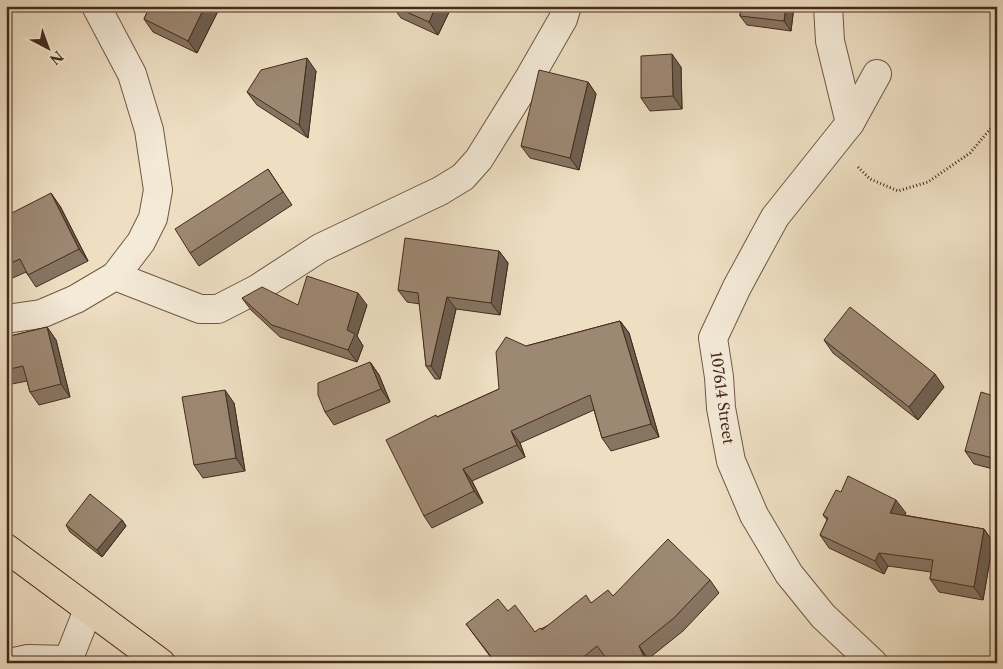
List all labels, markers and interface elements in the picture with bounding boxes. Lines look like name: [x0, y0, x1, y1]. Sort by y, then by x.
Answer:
north arrow: [22, 22, 72, 72]
text: N: [46, 47, 67, 69]
street label: 107614 Street: [707, 350, 738, 446]

